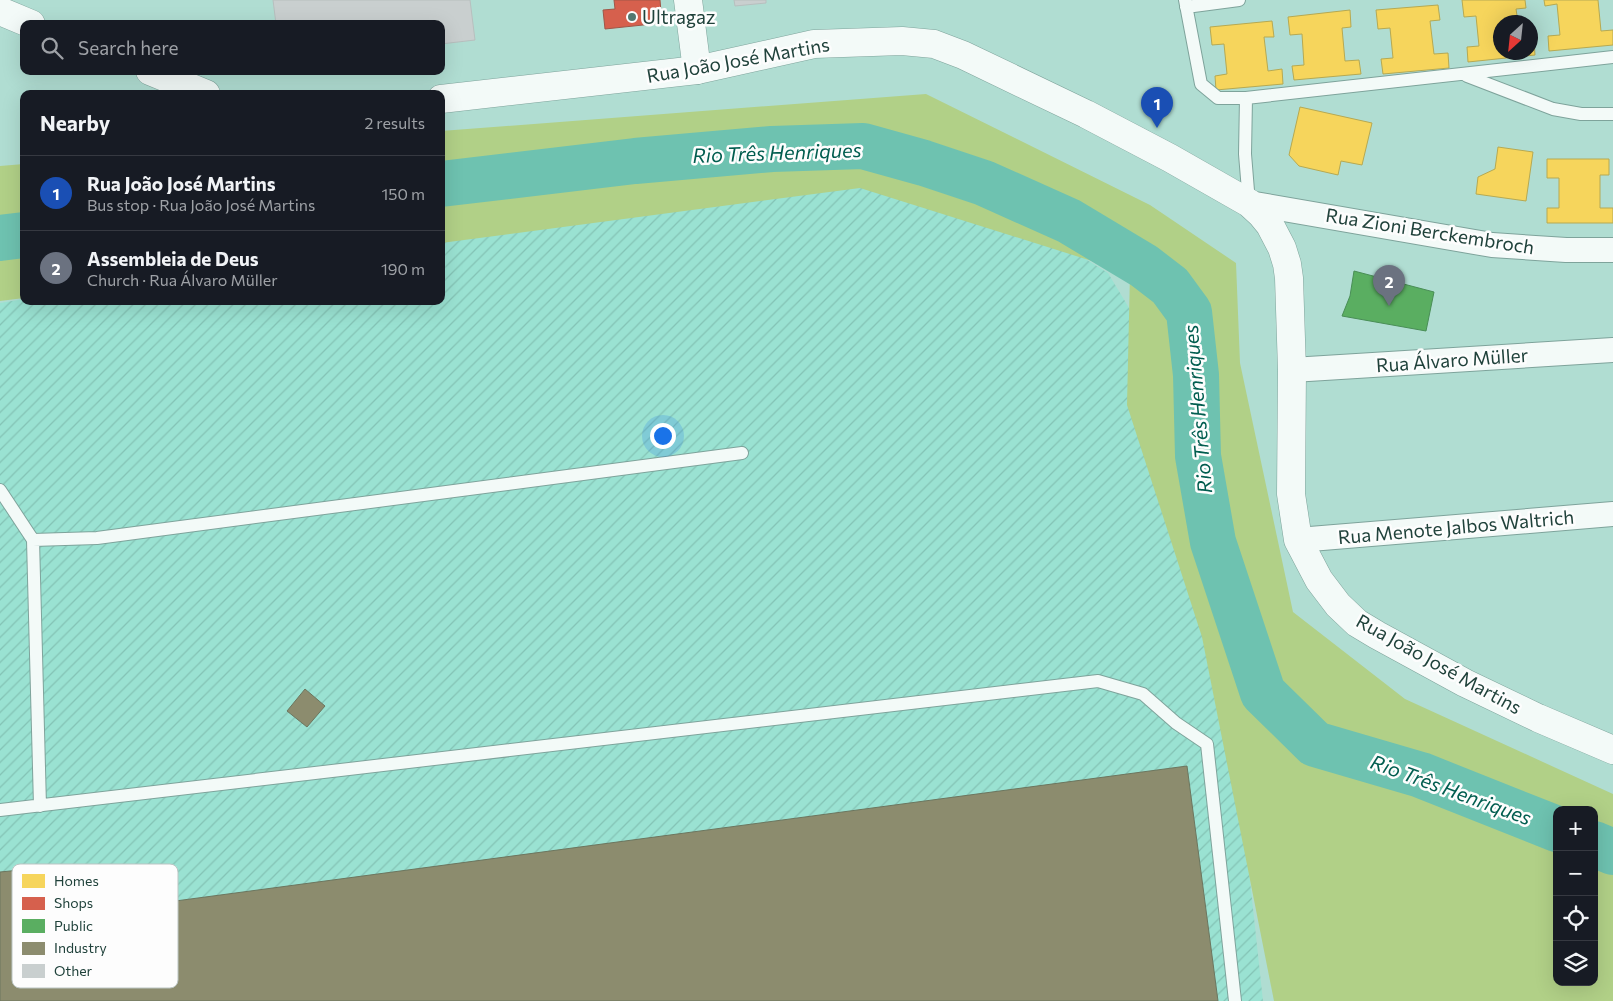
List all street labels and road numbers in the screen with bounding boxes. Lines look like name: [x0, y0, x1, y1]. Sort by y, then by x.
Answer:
street label: Rua João José Martins: [645, 32, 831, 87]
street label: Rua Zioni Berckembroch: [1324, 203, 1536, 258]
street label: Rua Álvaro Müller: [1375, 343, 1529, 376]
street label: Rua Menote Jalbos Waltrich: [1337, 505, 1575, 548]
street label: Rua João José Martins: [1353, 609, 1526, 719]

